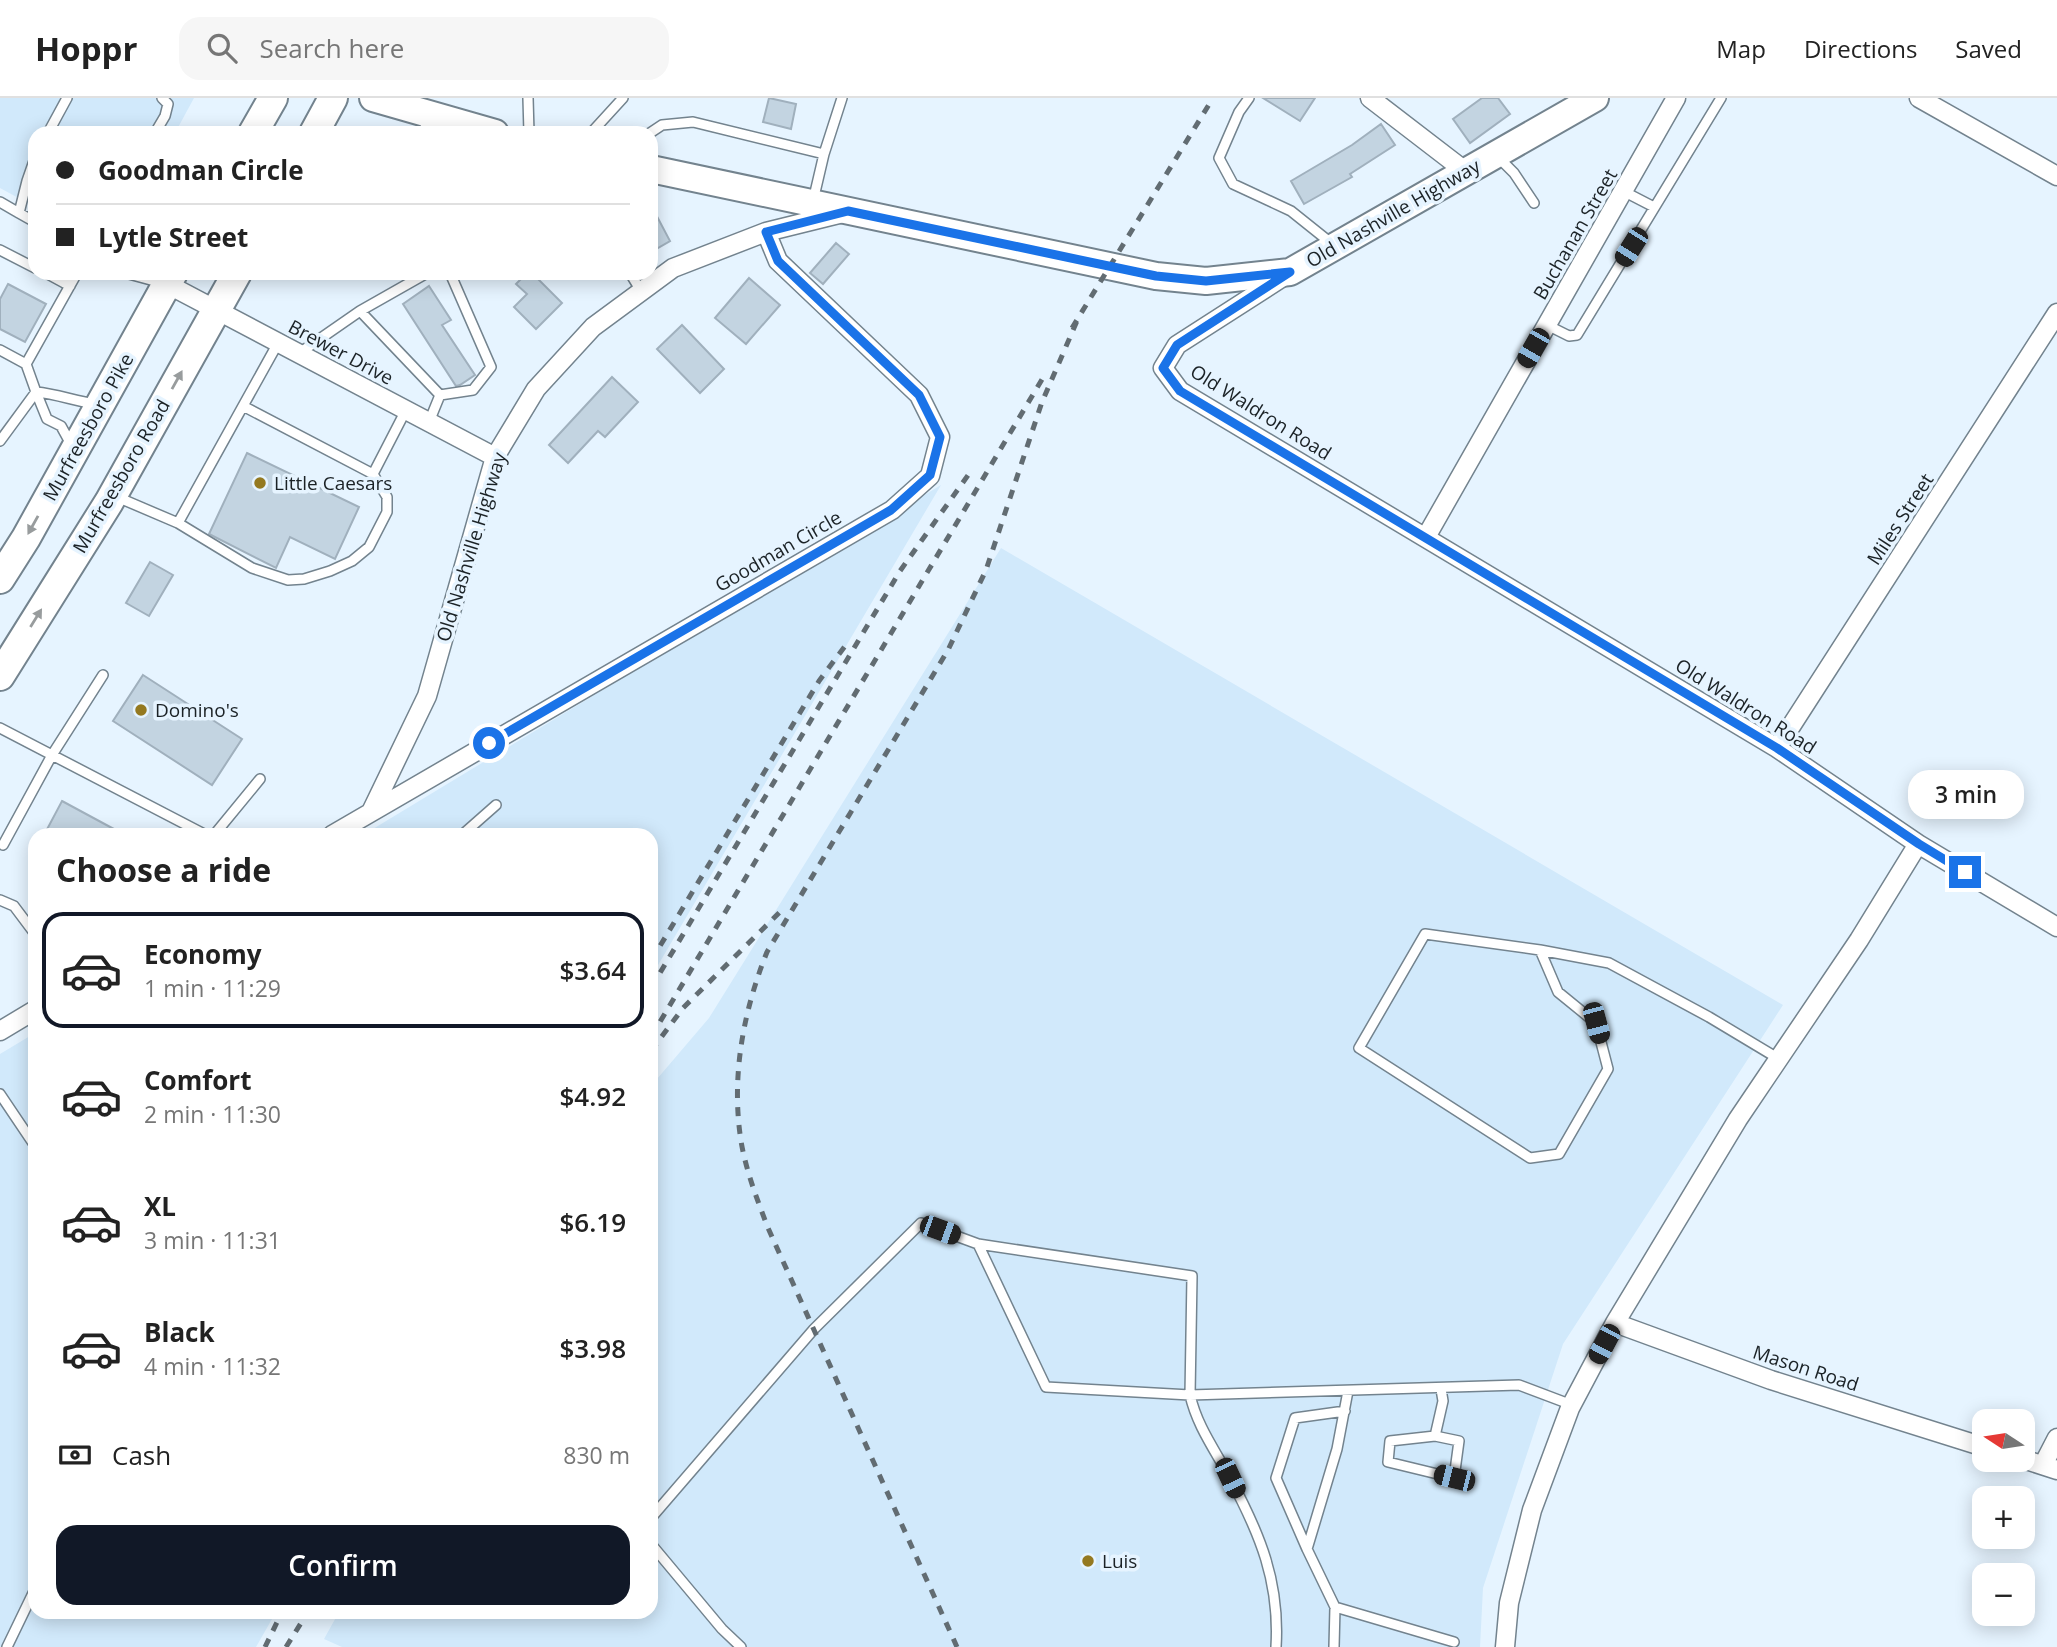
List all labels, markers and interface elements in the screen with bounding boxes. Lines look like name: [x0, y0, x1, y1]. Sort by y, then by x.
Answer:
search box: [179, 17, 669, 80]
text: Hoppr: [35, 26, 137, 71]
icon: search: [203, 29, 241, 67]
text: Search here: [259, 30, 404, 66]
text: Map: [1716, 32, 1766, 65]
text: Directions: [1804, 32, 1917, 65]
text: Saved: [1955, 32, 2022, 65]
text: Goodman Circle: [98, 152, 304, 188]
street label: Old Nashville Highway: [1301, 152, 1485, 273]
street label: Buchanan Street: [1527, 164, 1623, 304]
text: Lytle Street: [98, 219, 248, 255]
car: [1611, 224, 1652, 270]
street label: Brewer Drive: [284, 313, 398, 391]
car: [1514, 325, 1553, 371]
street label: Murfreesboro Pike: [37, 348, 139, 506]
street label: Old Waldron Road: [1186, 358, 1336, 466]
one-way arrow: [171, 371, 183, 390]
street label: Murfreesboro Road: [66, 394, 176, 558]
street label: Old Nashville Highway: [430, 449, 512, 645]
street label: Miles Street: [1861, 468, 1939, 570]
place label: Little Caesars: [274, 470, 392, 496]
marker: Little Caesars: [252, 475, 268, 491]
street label: Goodman Circle: [710, 504, 846, 598]
one-way arrow: [27, 516, 39, 535]
one-way arrow: [30, 609, 43, 628]
street label: Old Waldron Road: [1671, 652, 1821, 760]
place label: Domino's: [155, 697, 239, 723]
marker: Domino's: [133, 702, 149, 718]
route start: [473, 727, 505, 759]
callout: 3 min: [1907, 770, 2023, 820]
text: 3 min: [1935, 778, 1997, 810]
text: Choose a ride: [56, 848, 271, 891]
route end: [1949, 856, 1981, 888]
text: Economy: [144, 936, 262, 972]
icon: car: [60, 939, 123, 1002]
text: $3.64: [559, 952, 626, 988]
text: 1 min · 11:29: [144, 972, 281, 1004]
car: [1581, 1000, 1612, 1046]
text: Comfort: [144, 1062, 251, 1098]
icon: car: [60, 1065, 123, 1128]
text: $4.92: [559, 1078, 626, 1114]
text: 2 min · 11:30: [144, 1098, 281, 1130]
text: XL: [144, 1188, 176, 1224]
icon: car: [60, 1191, 123, 1254]
text: $6.19: [559, 1204, 626, 1240]
car: [917, 1213, 964, 1247]
text: 3 min · 11:31: [144, 1224, 281, 1256]
text: Black: [144, 1314, 215, 1350]
icon: car: [60, 1317, 123, 1380]
car: [1585, 1321, 1624, 1367]
text: $3.98: [559, 1330, 626, 1366]
street label: Mason Road: [1750, 1339, 1862, 1397]
text: 4 min · 11:32: [144, 1350, 281, 1382]
north arrow: [1972, 1409, 2035, 1472]
map controls: [1972, 1409, 2035, 1626]
icon: cash: [56, 1436, 94, 1474]
text: Cash: [112, 1437, 171, 1473]
text: 830 m: [563, 1439, 630, 1471]
car: [1212, 1455, 1249, 1501]
car: [1432, 1463, 1477, 1493]
button: +: [1972, 1486, 2035, 1549]
button: Confirm: [56, 1525, 630, 1605]
place label: Luis: [1102, 1548, 1137, 1574]
marker: Luis: [1080, 1553, 1096, 1569]
button: −: [1972, 1563, 2035, 1626]

